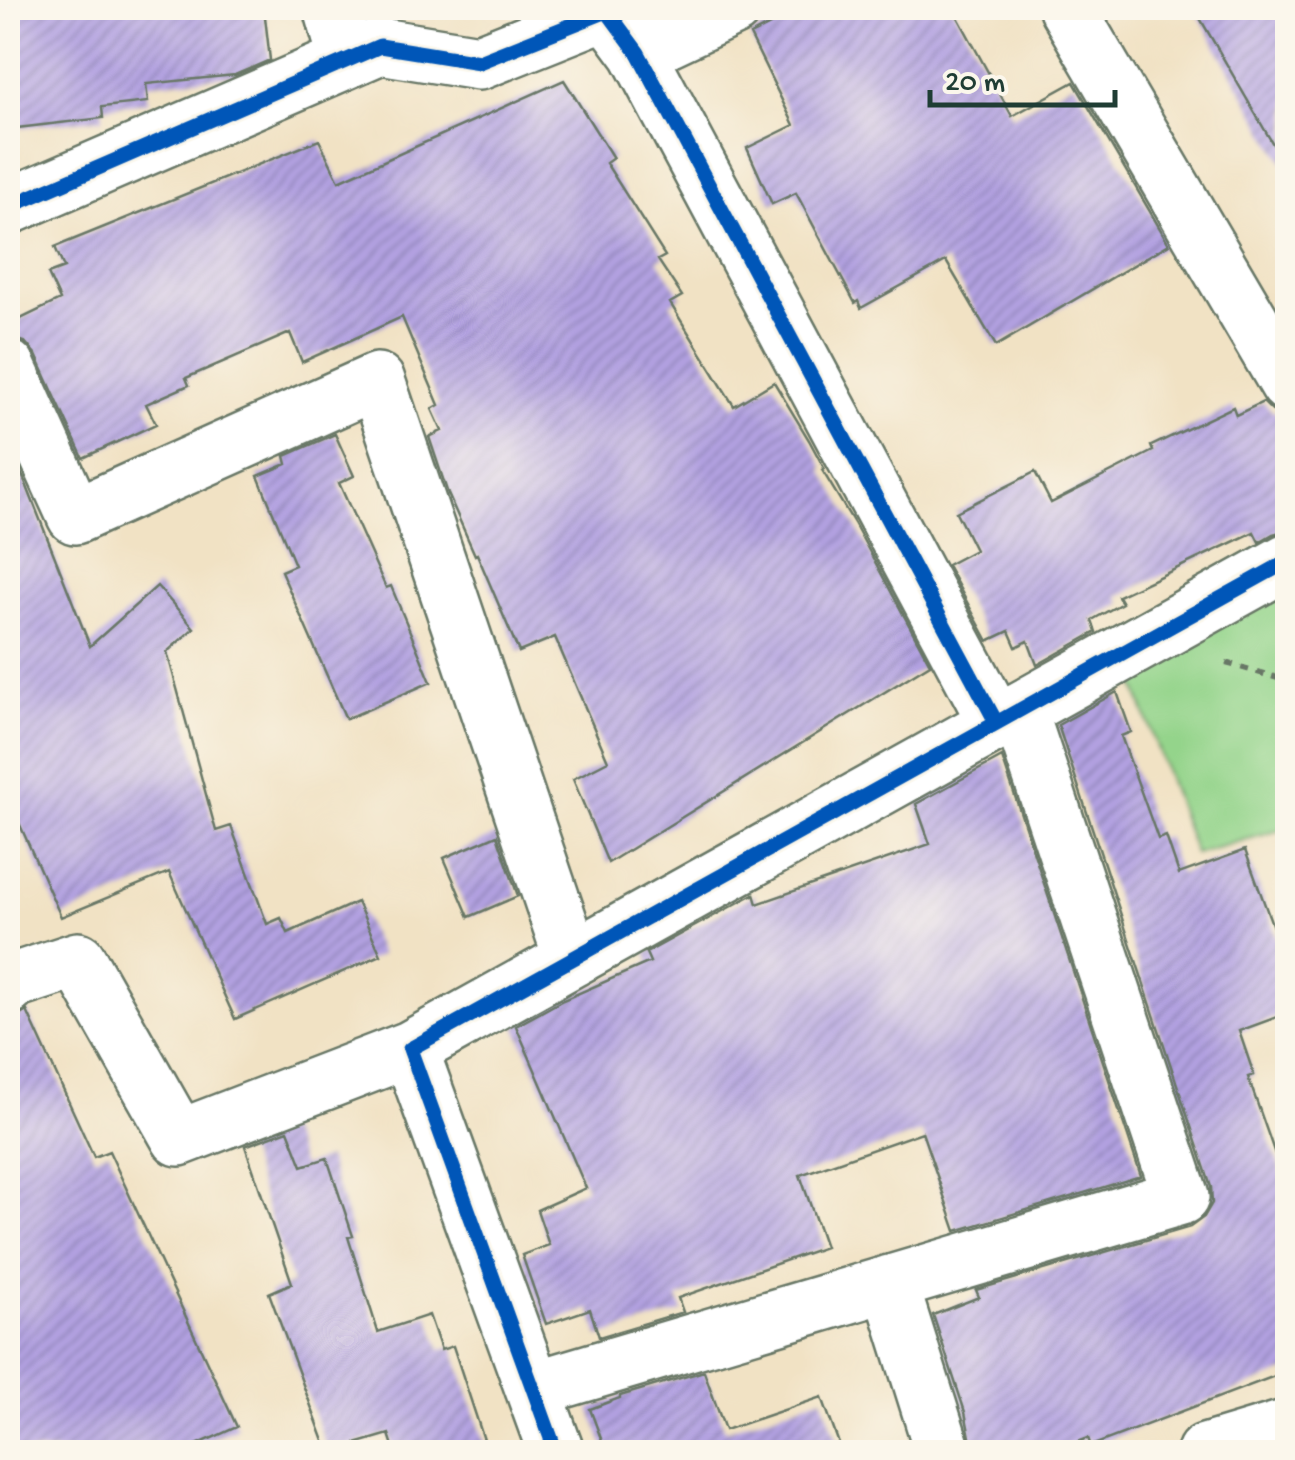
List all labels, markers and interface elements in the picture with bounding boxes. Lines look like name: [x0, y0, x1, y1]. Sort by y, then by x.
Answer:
scale bar: [930, 45, 1115, 107]
text: 20 m: [945, 67, 1005, 102]

